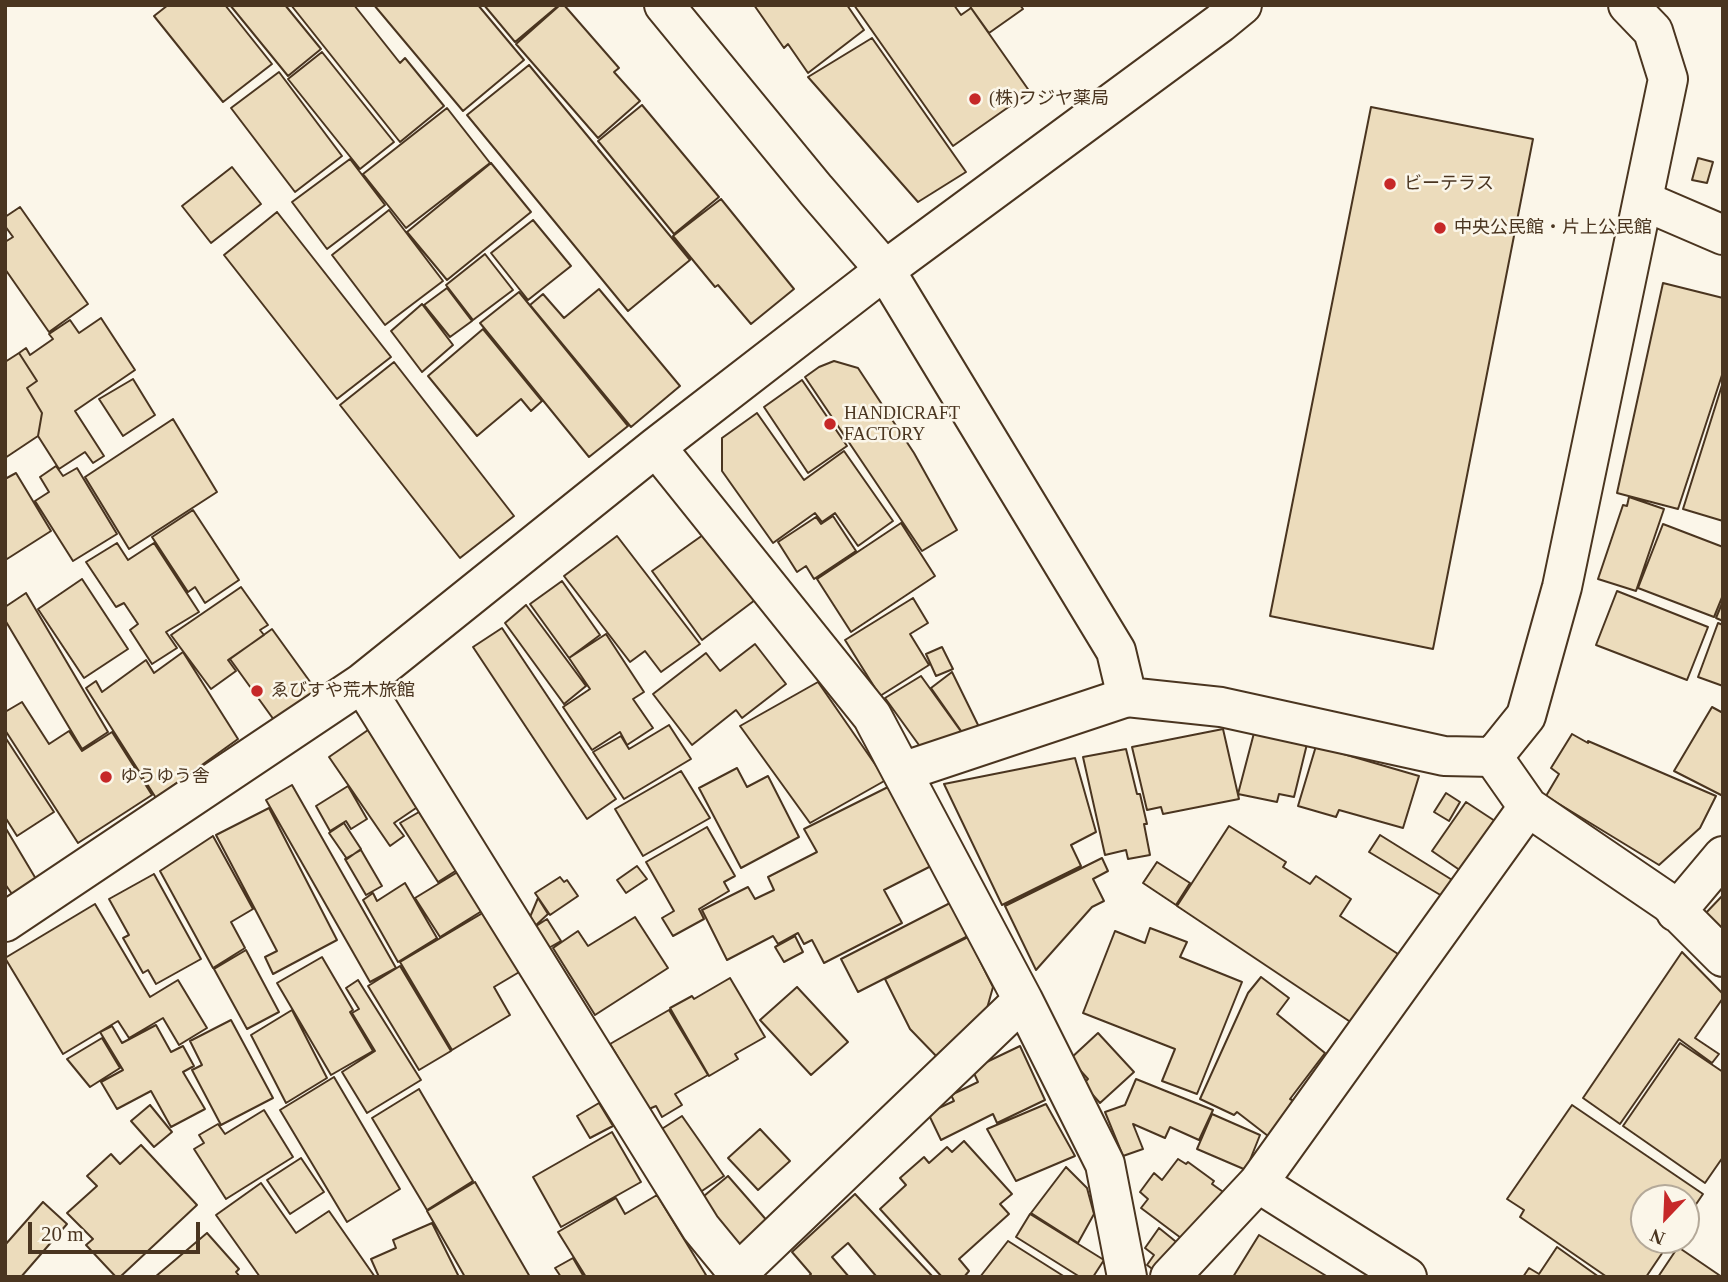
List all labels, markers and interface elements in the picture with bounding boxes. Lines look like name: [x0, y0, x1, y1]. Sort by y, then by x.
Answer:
place label: (株)フジヤ薬局: [989, 88, 1109, 110]
marker: (株)フジヤ薬局: [967, 91, 983, 107]
place label: ビーテラス: [1404, 173, 1494, 195]
marker: ビーテラス: [1382, 176, 1398, 192]
place label: 中央公民館・片上公民館: [1454, 217, 1652, 239]
marker: 中央公民館・片上公民館: [1432, 220, 1448, 236]
place label: HANDICRAFT FACTORY: [844, 403, 960, 446]
marker: HANDICRAFT FACTORY: [822, 416, 838, 432]
place label: ゑびすや荒木旅館: [271, 680, 415, 702]
marker: ゑびすや荒木旅館: [249, 683, 265, 699]
place label: ゆうゆう舎: [120, 766, 210, 788]
marker: ゆうゆう舎: [98, 769, 114, 785]
north arrow: [1630, 1184, 1700, 1254]
scale bar: [32, 1208, 203, 1252]
text: 20 m: [41, 1222, 84, 1246]
text: N: [1647, 1225, 1668, 1249]

